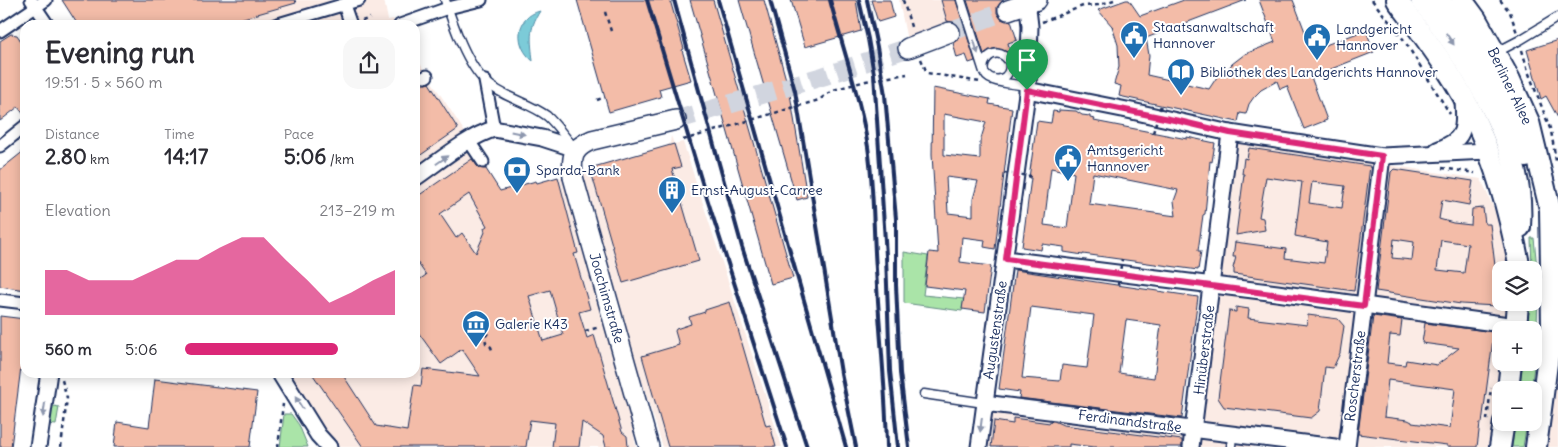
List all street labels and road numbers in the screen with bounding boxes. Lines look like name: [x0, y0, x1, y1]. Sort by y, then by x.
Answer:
street label: Berliner Allee: [1484, 44, 1536, 128]
street label: Joachimstraße: [585, 251, 629, 345]
street label: Augustenstraße: [979, 279, 1011, 381]
street label: Hinüberstraße: [1190, 304, 1218, 396]
street label: Roscherstraße: [1341, 330, 1369, 422]
street label: Ferdinandstraße: [1077, 406, 1183, 436]

